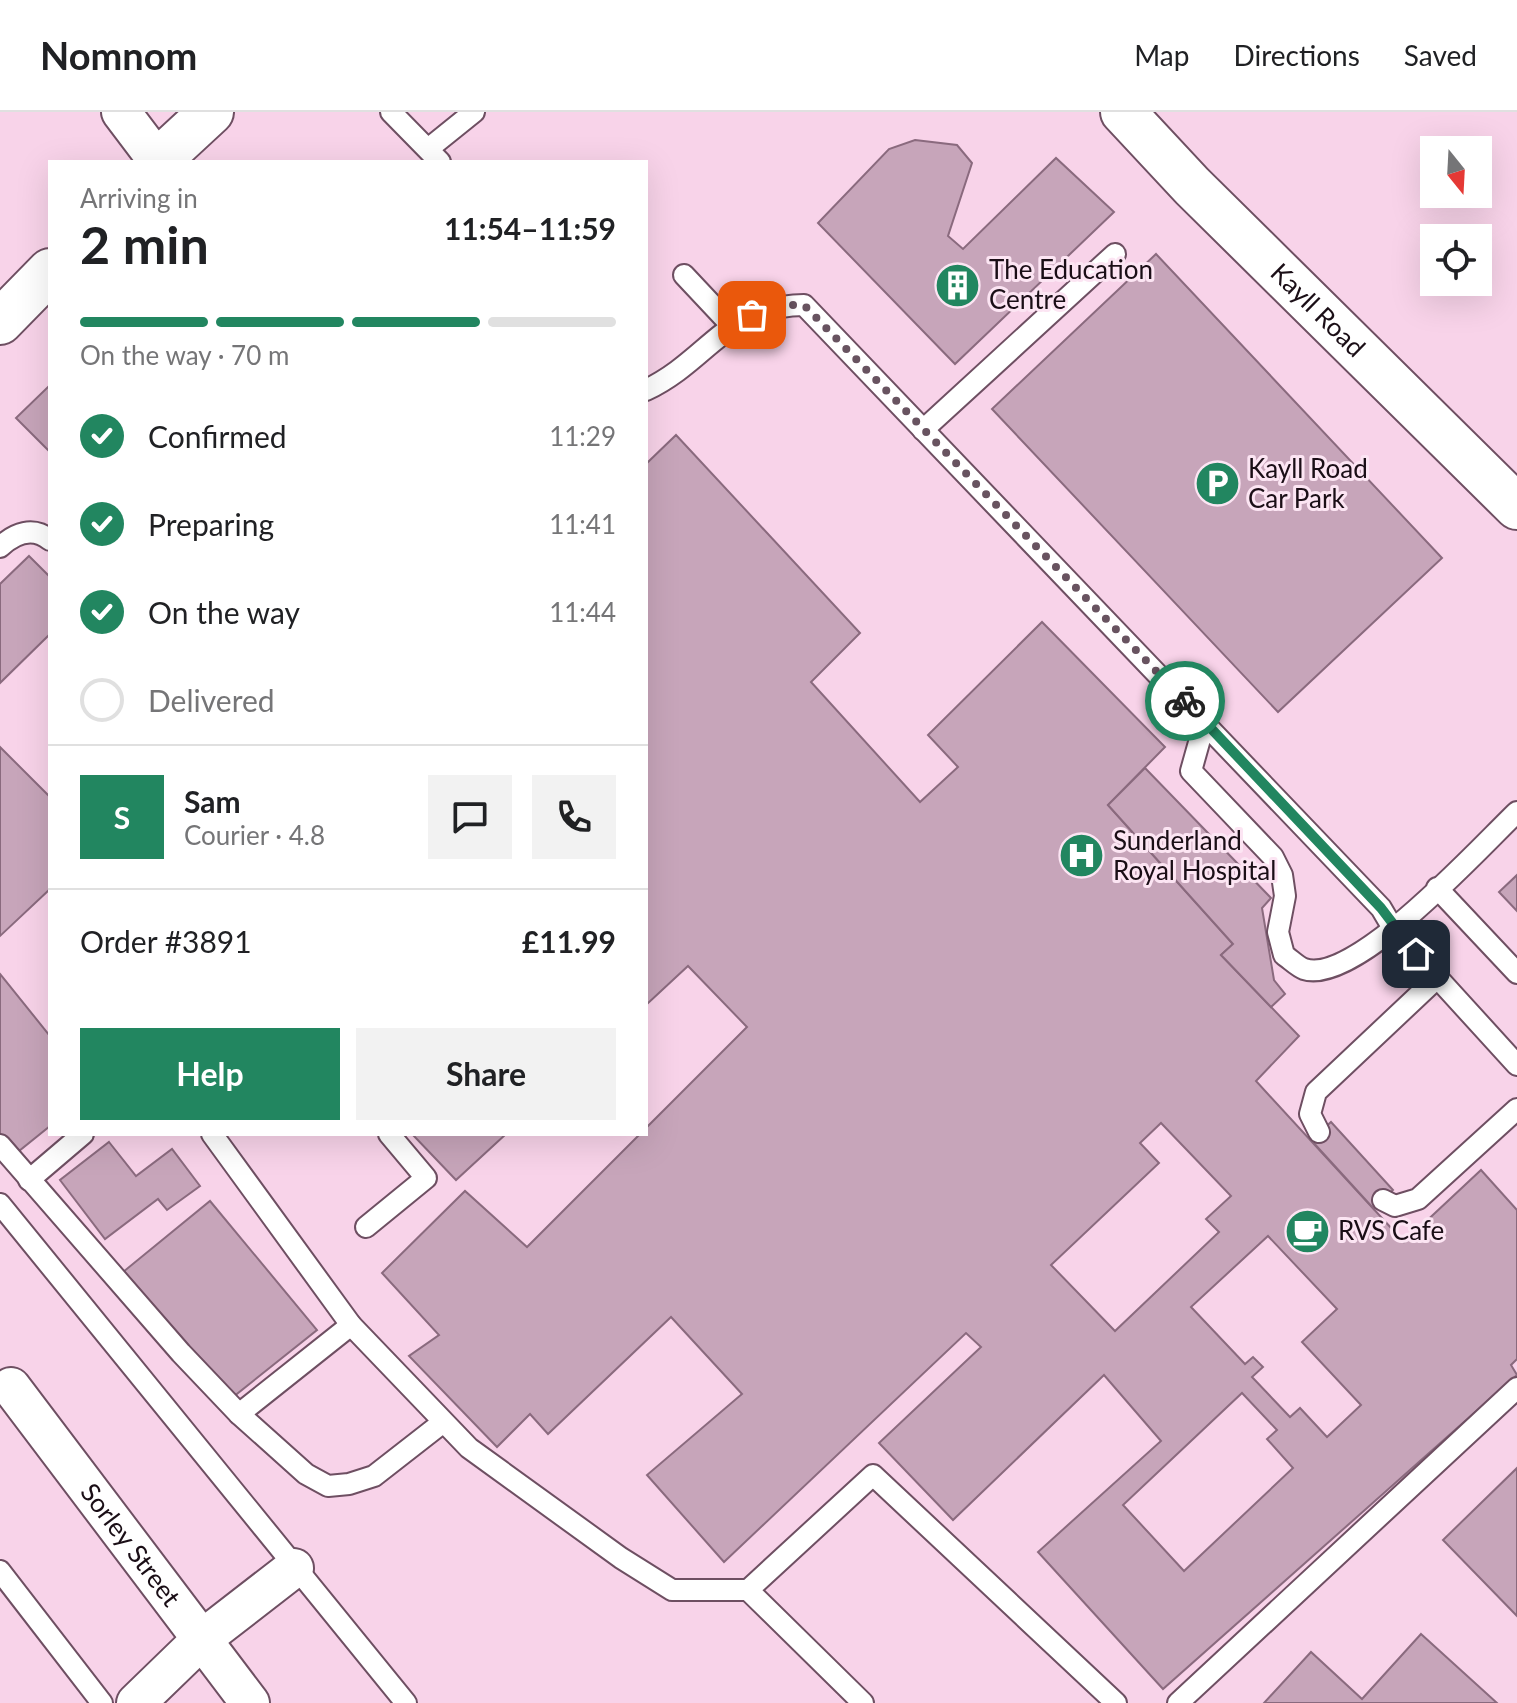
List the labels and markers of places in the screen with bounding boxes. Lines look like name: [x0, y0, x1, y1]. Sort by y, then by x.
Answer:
place label: The Education Centre: [989, 253, 1153, 315]
building icon: The Education Centre: [934, 261, 982, 309]
pin: [718, 281, 786, 349]
place label: Kayll Road Car Park: [1248, 452, 1368, 514]
parking icon: Kayll Road Car Park: [1193, 460, 1241, 508]
place label: Sunderland Royal Hospital: [1113, 824, 1276, 886]
hospital icon: Sunderland Royal Hospital: [1058, 832, 1106, 880]
pin: [1382, 920, 1450, 988]
cafe icon: RVS Cafe: [1283, 1207, 1331, 1255]
place label: RVS Cafe: [1338, 1214, 1444, 1246]

